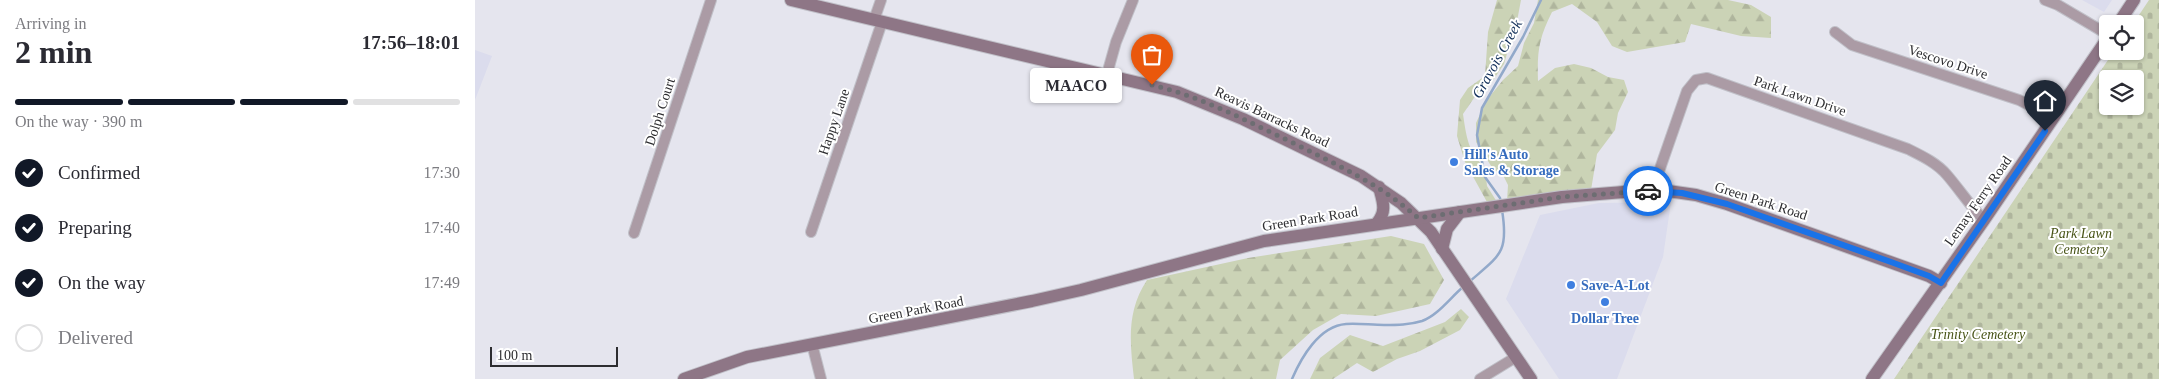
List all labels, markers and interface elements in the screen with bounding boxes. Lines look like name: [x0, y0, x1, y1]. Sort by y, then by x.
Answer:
text: Arriving in: [15, 15, 87, 32]
map controls: [2099, 15, 2144, 115]
button: locate: [2099, 15, 2144, 60]
water label: Gravois Creek: [1469, 17, 1525, 101]
text: 17:56–18:01: [362, 32, 460, 53]
text: 2 min: [15, 34, 92, 70]
pin: [1131, 34, 1173, 85]
icon: bag: [1138, 41, 1166, 69]
street label: Vescovo Drive: [1906, 42, 1990, 82]
callout: MAACO: [1029, 68, 1122, 102]
button: layers: [2099, 70, 2144, 115]
street label: Park Lawn Drive: [1752, 73, 1848, 119]
street label: Dolph Court: [642, 76, 678, 148]
text: MAACO: [1045, 77, 1107, 94]
pin: [2024, 80, 2066, 131]
street label: Reavis Barracks Road: [1212, 84, 1332, 150]
street label: Happy Lane: [816, 87, 852, 157]
icon: home: [2031, 87, 2059, 115]
text: On the way · 390 m: [15, 113, 143, 130]
place label: Hill's Auto Sales & Storage: [1464, 147, 1559, 178]
street label: Lemay Ferry Road: [1942, 153, 2014, 249]
marker: Hill's Auto Sales & Storage: [1448, 156, 1460, 168]
icon: check: [15, 159, 43, 187]
text: Confirmed: [58, 162, 140, 183]
text: 17:30: [424, 164, 460, 181]
courier: [1623, 166, 1673, 216]
icon: car: [1634, 177, 1662, 205]
street label: Green Park Road: [1713, 179, 1809, 223]
street label: Green Park Road: [1261, 204, 1359, 234]
icon: check: [15, 214, 43, 242]
text: Preparing: [58, 217, 132, 238]
text: 17:40: [424, 219, 460, 236]
park label: Park Lawn Cemetery: [2049, 226, 2112, 257]
icon: check: [15, 269, 43, 297]
text: On the way: [58, 272, 146, 293]
text: 17:49: [424, 274, 460, 291]
place label: Save-A-Lot: [1581, 278, 1650, 293]
marker: Save-A-Lot: [1565, 279, 1577, 291]
street label: Green Park Road: [867, 293, 965, 327]
marker: Dollar Tree: [1599, 296, 1611, 308]
place label: Dollar Tree: [1571, 311, 1639, 326]
text: Delivered: [58, 327, 133, 348]
park label: Trinity Cemetery: [1931, 327, 2026, 342]
scale bar: [490, 344, 617, 367]
text: 100 m: [497, 348, 532, 363]

